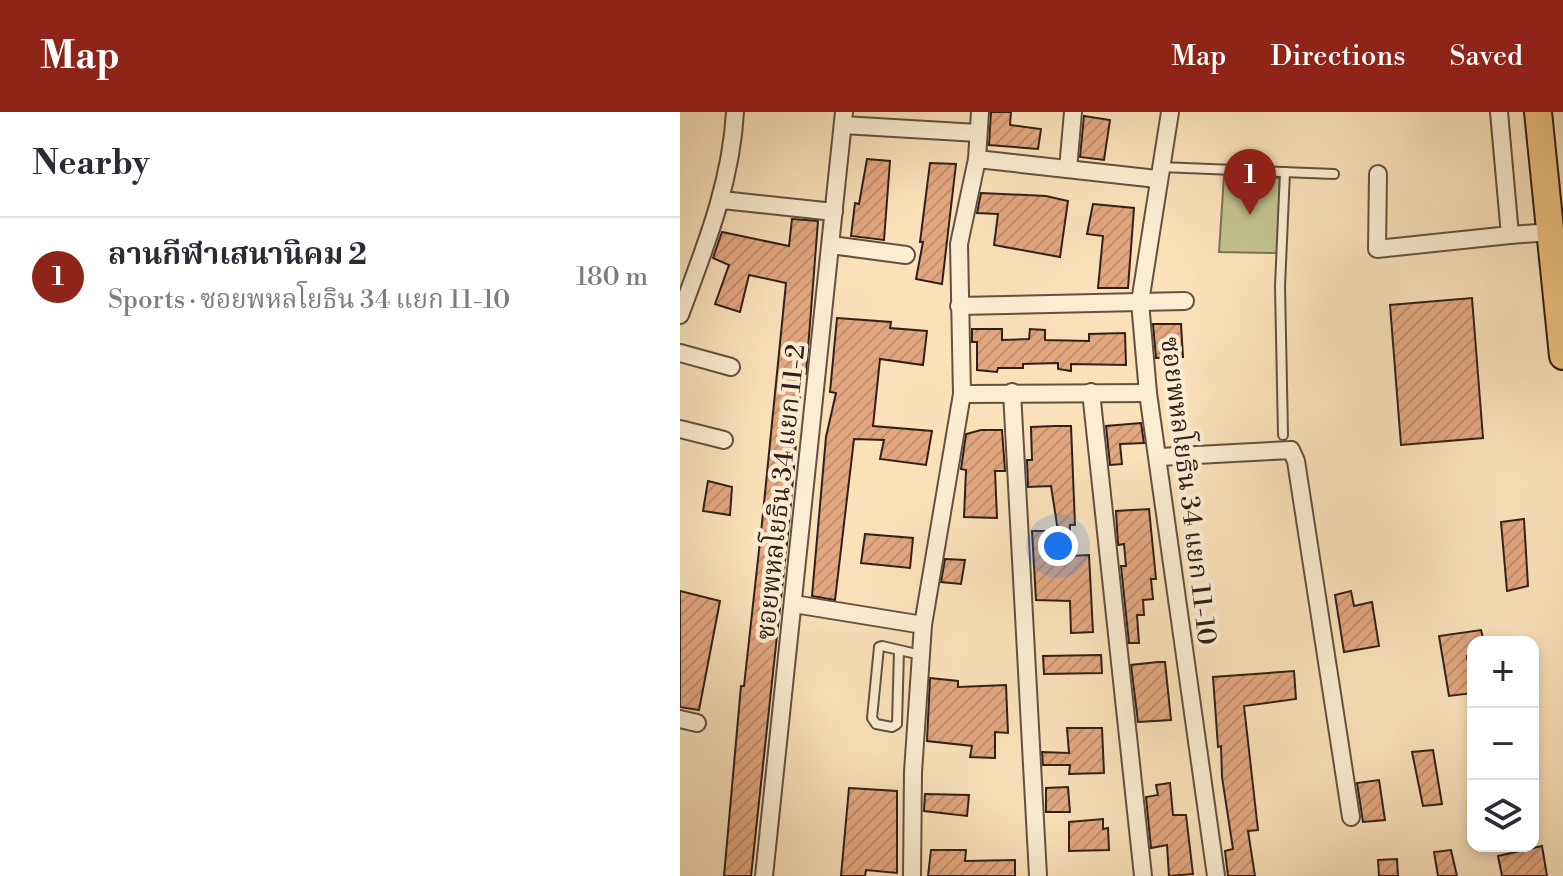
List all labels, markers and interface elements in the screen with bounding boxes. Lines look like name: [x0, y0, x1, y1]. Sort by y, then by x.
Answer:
text: Map: [40, 33, 120, 80]
text: Map: [1171, 39, 1226, 74]
text: Directions: [1270, 39, 1405, 74]
text: Saved: [1449, 39, 1523, 74]
text: Nearby: [32, 143, 150, 185]
pin: 1: [1224, 149, 1276, 215]
text: ลานกีฬาเสนานิคม 2: [108, 236, 367, 274]
text: 1: [52, 261, 64, 293]
text: 180 m: [576, 261, 648, 293]
text: Sports · ซอยพหลโยธิน 34 แยก 11-10: [108, 284, 510, 316]
street label: ซอยพหลโยธิน 34 แยก 11-10: [1153, 335, 1226, 647]
street label: ซอยพหลโยธิน 34 แยก 11-2: [747, 342, 812, 642]
your location: [1038, 526, 1078, 566]
map controls: [1467, 636, 1539, 852]
button: +: [1467, 636, 1539, 708]
button: −: [1467, 708, 1539, 780]
button: layers: [1467, 780, 1539, 852]

